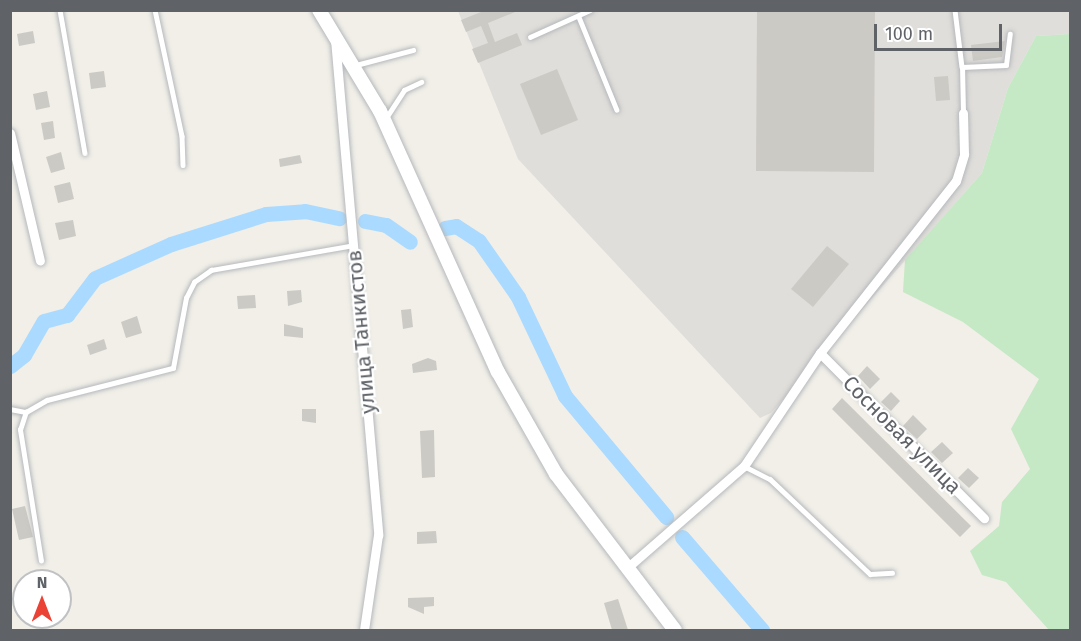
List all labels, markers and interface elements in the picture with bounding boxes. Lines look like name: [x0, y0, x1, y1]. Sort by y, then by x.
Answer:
scale bar: [877, 12, 1004, 50]
text: 100 m: [885, 23, 933, 45]
street label: улица Танкистов: [341, 249, 381, 415]
street label: Сосновая улица: [838, 371, 966, 499]
north arrow: [12, 569, 72, 629]
text: N: [37, 573, 47, 592]

